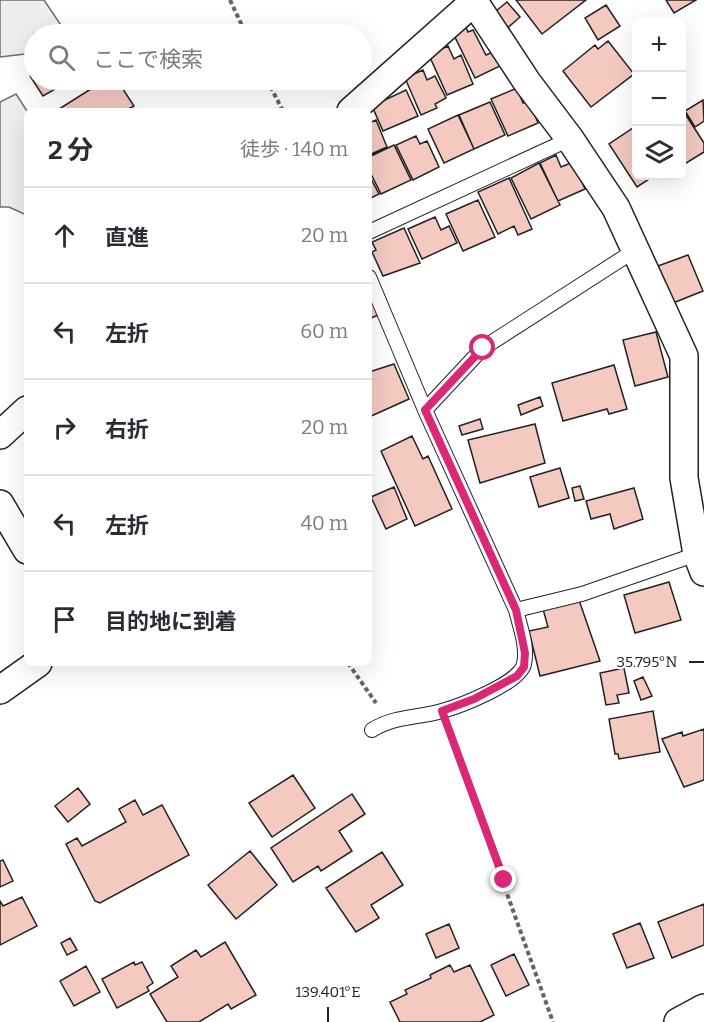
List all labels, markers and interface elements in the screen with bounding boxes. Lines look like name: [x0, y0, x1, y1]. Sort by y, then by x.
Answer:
map controls: [632, 18, 686, 180]
button: +: [632, 18, 686, 72]
search box: [24, 24, 372, 90]
icon: search: [45, 41, 78, 74]
text: ここで検索: [93, 46, 203, 73]
button: −: [632, 72, 686, 126]
button: layers: [632, 126, 686, 180]
text: 2 分: [48, 135, 93, 166]
text: 徒歩 · 140 m: [240, 137, 348, 161]
icon: ahead: [48, 219, 81, 252]
text: 20 m: [301, 223, 348, 247]
text: 直進: [105, 224, 149, 251]
icon: left: [48, 315, 81, 348]
text: 60 m: [300, 319, 348, 343]
text: 左折: [105, 320, 149, 347]
route start: [469, 334, 495, 360]
icon: right: [48, 411, 81, 444]
text: 20 m: [301, 415, 348, 439]
text: 右折: [105, 416, 149, 443]
icon: left: [48, 507, 81, 540]
text: 40 m: [300, 511, 348, 535]
text: 左折: [105, 512, 149, 539]
icon: arrive: [48, 603, 81, 636]
text: 目的地に到着: [105, 608, 237, 635]
text: 35.795°N: [617, 653, 678, 671]
route end: [490, 866, 516, 892]
text: 139.401°E: [295, 983, 361, 1001]

